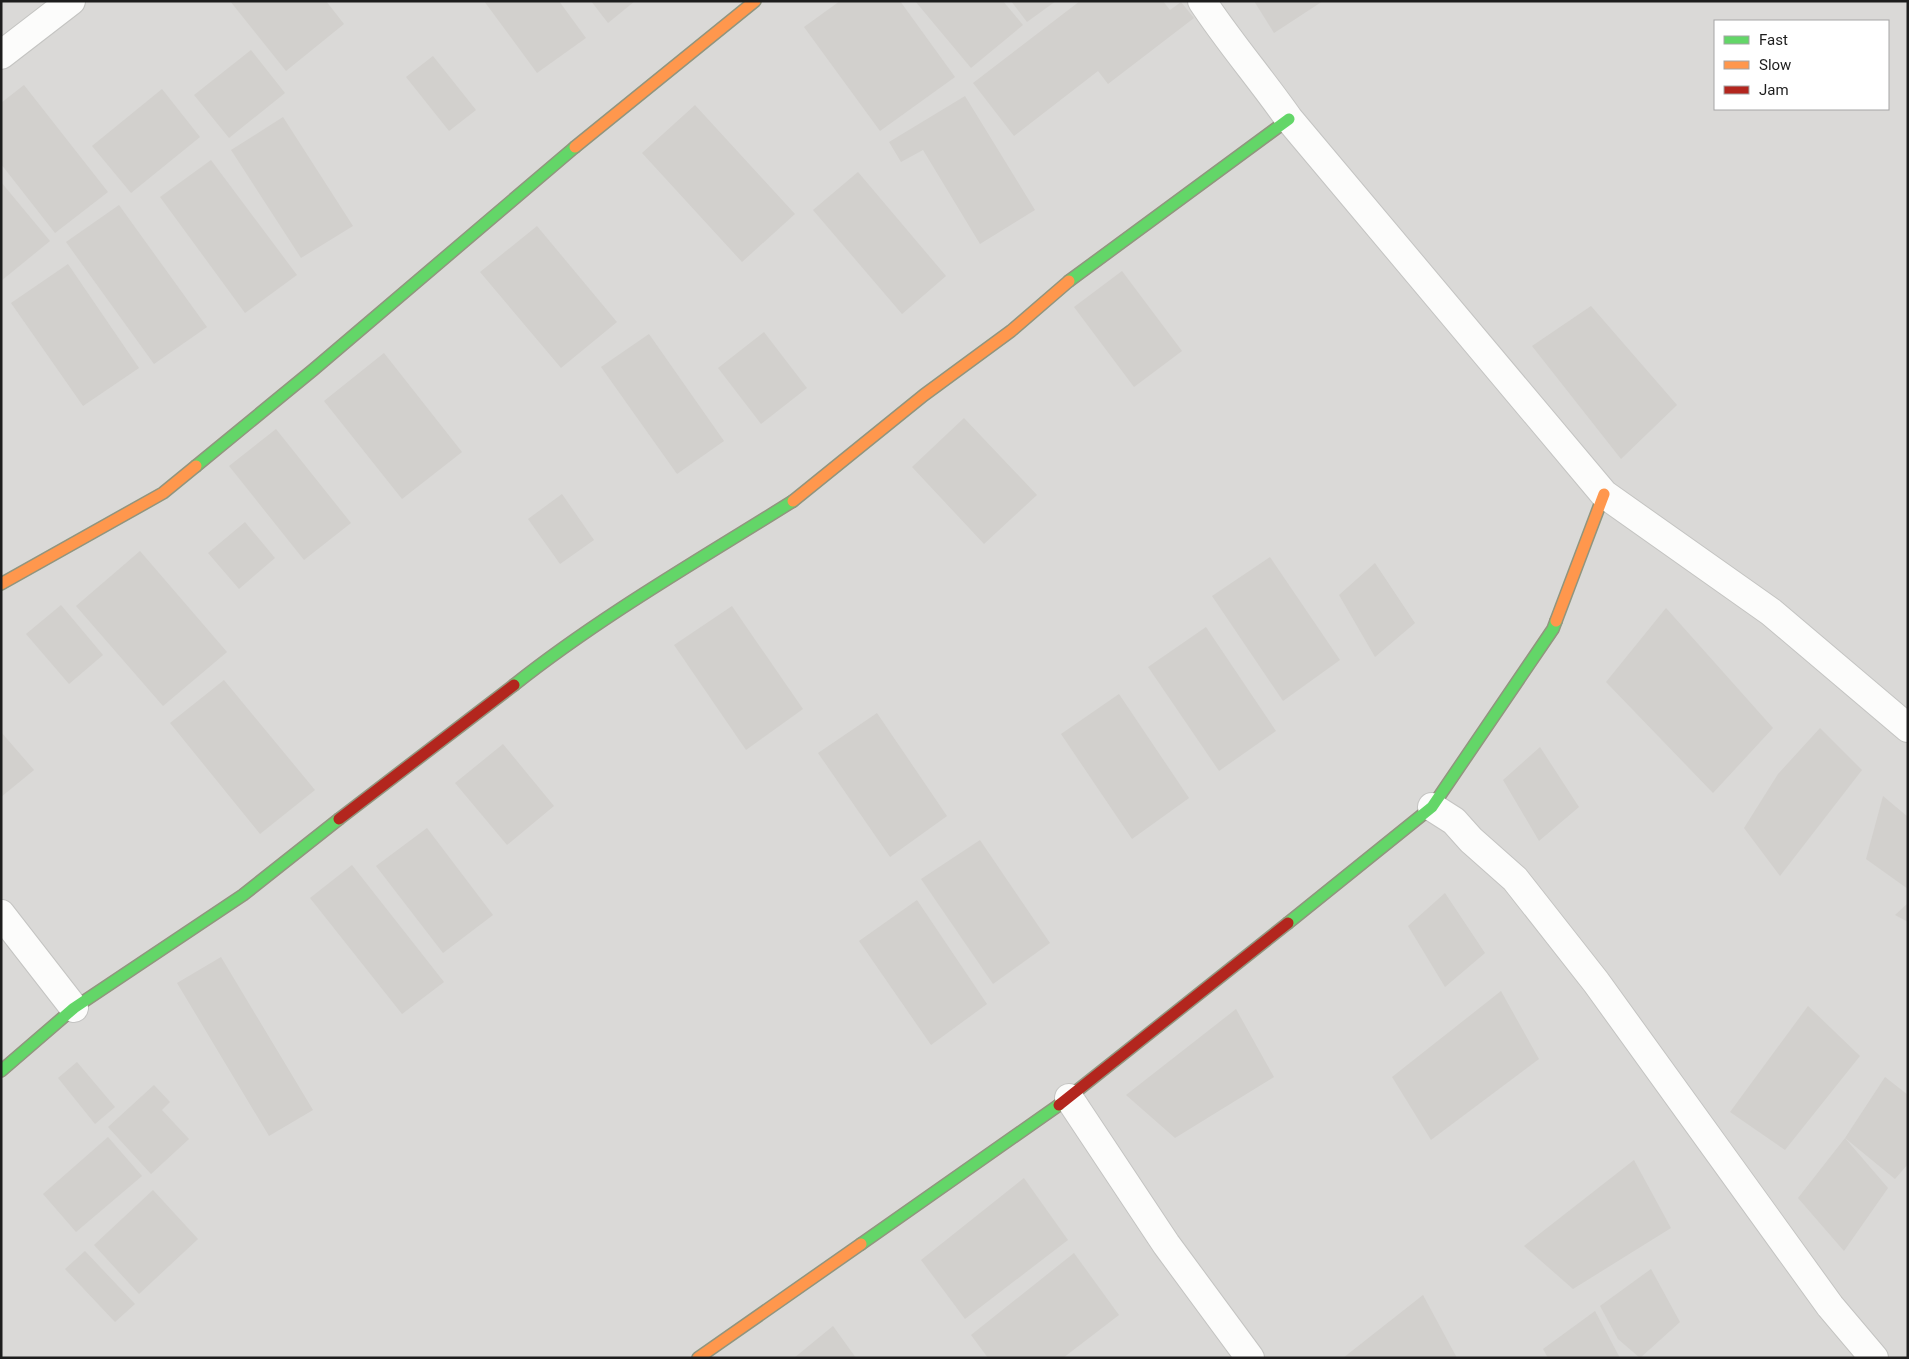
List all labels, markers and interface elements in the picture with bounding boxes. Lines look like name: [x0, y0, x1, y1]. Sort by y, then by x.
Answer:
legend: [1714, 20, 1889, 110]
text: Fast: [1759, 31, 1788, 49]
text: Slow: [1759, 56, 1791, 74]
text: Jam: [1759, 81, 1789, 99]

